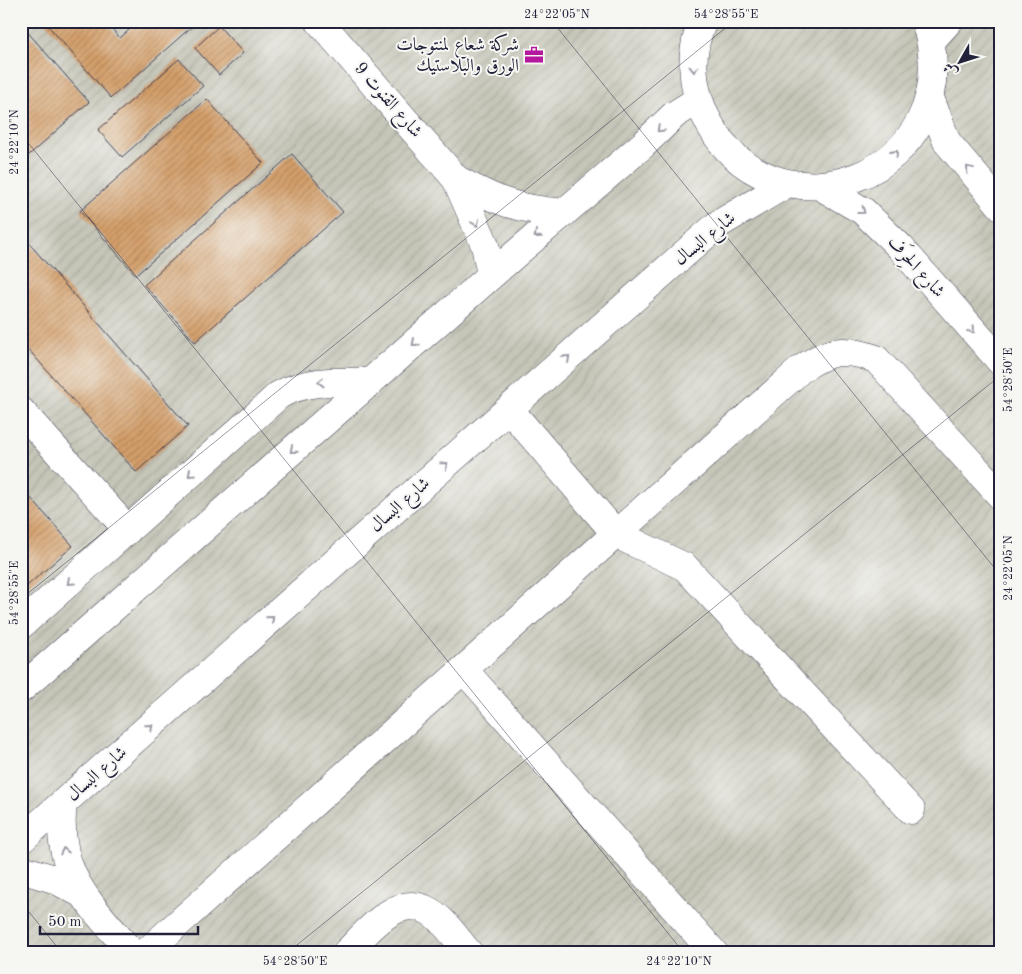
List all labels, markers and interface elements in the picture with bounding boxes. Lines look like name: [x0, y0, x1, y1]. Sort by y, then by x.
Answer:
text: 24°22'05"N: [524, 8, 590, 21]
text: 54°28'55"E: [694, 8, 758, 21]
place label: شركة شعاع لمنتوجات الورق والبلاستيك: [396, 33, 519, 76]
north arrow: [934, 38, 984, 88]
office icon: شركة شعاع لمنتوجات الورق والبلاستيك: [523, 44, 545, 66]
street label: شارع القنوت 9: [347, 59, 425, 144]
text: ش: [941, 60, 960, 79]
one-way arrow: [689, 65, 699, 73]
text: 24°22'10"N: [9, 109, 21, 175]
one-way arrow: [656, 123, 665, 132]
one-way arrow: [889, 150, 898, 159]
one-way arrow: [966, 166, 974, 175]
one-way arrow: [856, 205, 866, 214]
street label: شارع البسال: [671, 209, 742, 273]
one-way arrow: [470, 218, 481, 227]
one-way arrow: [534, 230, 543, 238]
street label: شارع الحِرَف: [880, 230, 952, 304]
one-way arrow: [966, 324, 975, 333]
one-way arrow: [411, 337, 420, 346]
text: 54°28'50"E: [1002, 348, 1015, 412]
one-way arrow: [562, 354, 571, 363]
one-way arrow: [317, 377, 324, 387]
one-way arrow: [289, 444, 298, 453]
one-way arrow: [440, 462, 449, 471]
one-way arrow: [188, 468, 197, 477]
street label: شارع البسال: [367, 474, 437, 539]
text: 24°22'05"N: [1002, 535, 1015, 601]
text: 54°28'55"E: [8, 561, 21, 625]
one-way arrow: [66, 576, 75, 585]
one-way arrow: [266, 616, 275, 625]
one-way arrow: [144, 724, 153, 733]
street label: شارع البسال: [64, 743, 134, 808]
one-way arrow: [59, 846, 70, 855]
scale bar: [40, 904, 198, 936]
text: 50 m: [48, 915, 82, 930]
text: 54°28'50"E: [263, 955, 327, 968]
text: 24°22'10"N: [646, 956, 712, 968]

